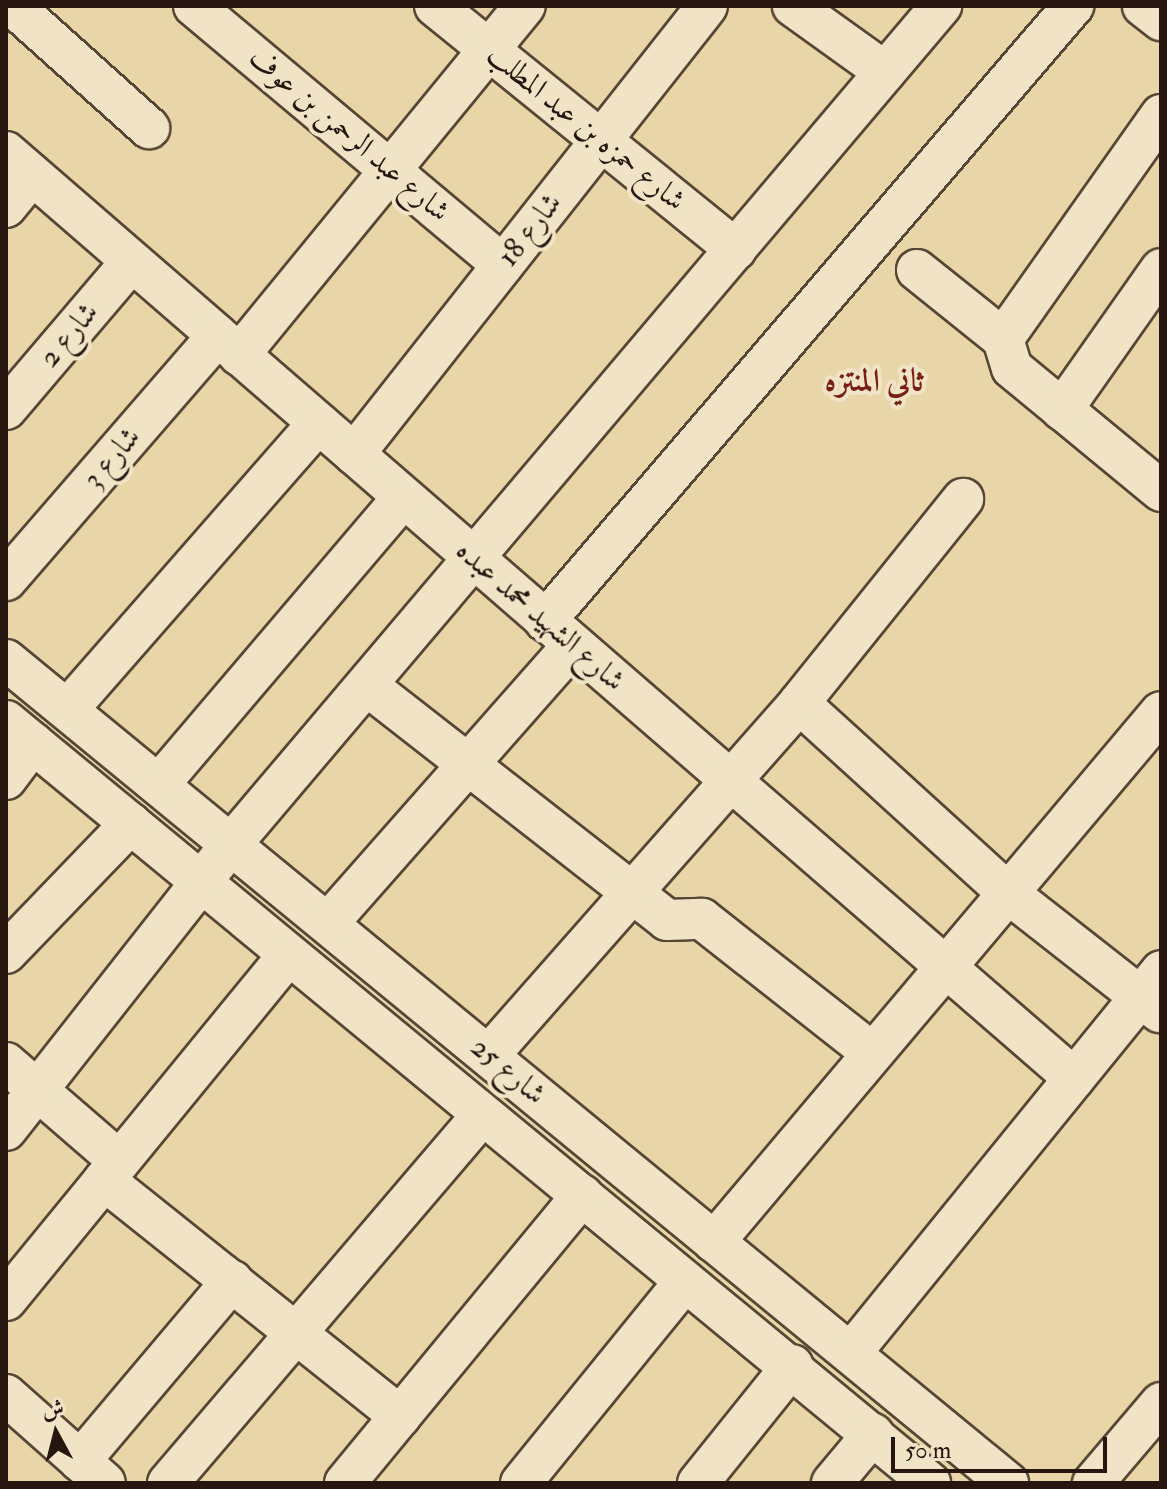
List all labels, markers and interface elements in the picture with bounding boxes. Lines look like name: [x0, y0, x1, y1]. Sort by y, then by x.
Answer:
street label: شارع حمزه بن عبد المطلب: [480, 37, 692, 219]
street label: شارع عبد الرحمن بن عوف: [241, 40, 457, 230]
street label: شارع 18: [490, 186, 570, 274]
street label: شارع 2: [32, 295, 106, 375]
district label: ثاني المنتزه: [824, 362, 924, 400]
street label: شارع 3: [75, 420, 149, 496]
street label: شارع الشهيد محمد عبده: [448, 533, 632, 699]
street label: شارع 25: [463, 1029, 553, 1113]
north arrow: [16, 1393, 96, 1473]
text: ش: [41, 1394, 66, 1424]
scale bar: [895, 1421, 1111, 1471]
text: 50 m: [905, 1435, 951, 1466]

